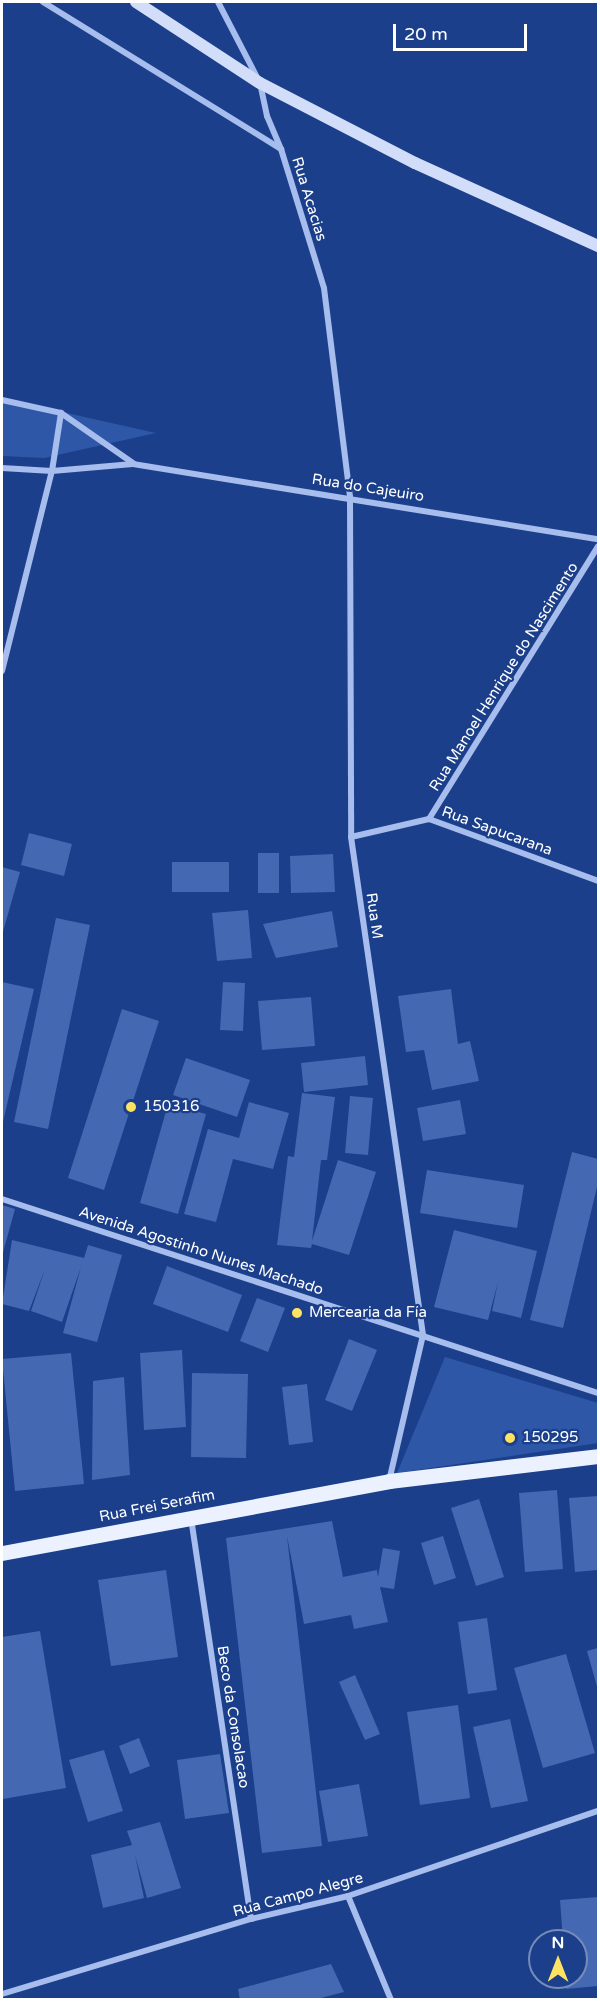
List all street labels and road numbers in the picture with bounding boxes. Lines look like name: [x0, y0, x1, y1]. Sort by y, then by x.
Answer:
street label: Rua Acacias: [288, 155, 330, 243]
street label: Rua do Cajeuiro: [311, 470, 425, 506]
street label: Rua Manoel Henrique do Nascimento: [426, 559, 582, 795]
street label: Rua Sapucarana: [439, 803, 555, 859]
street label: Rua M: [362, 892, 386, 940]
street label: Avenida Agostinho Nunes Machado: [77, 1203, 325, 1299]
street label: Rua Frei Serafim: [98, 1486, 216, 1526]
street label: Beco da Consolacao: [213, 1644, 253, 1790]
street label: Rua Campo Alegre: [231, 1869, 365, 1921]

